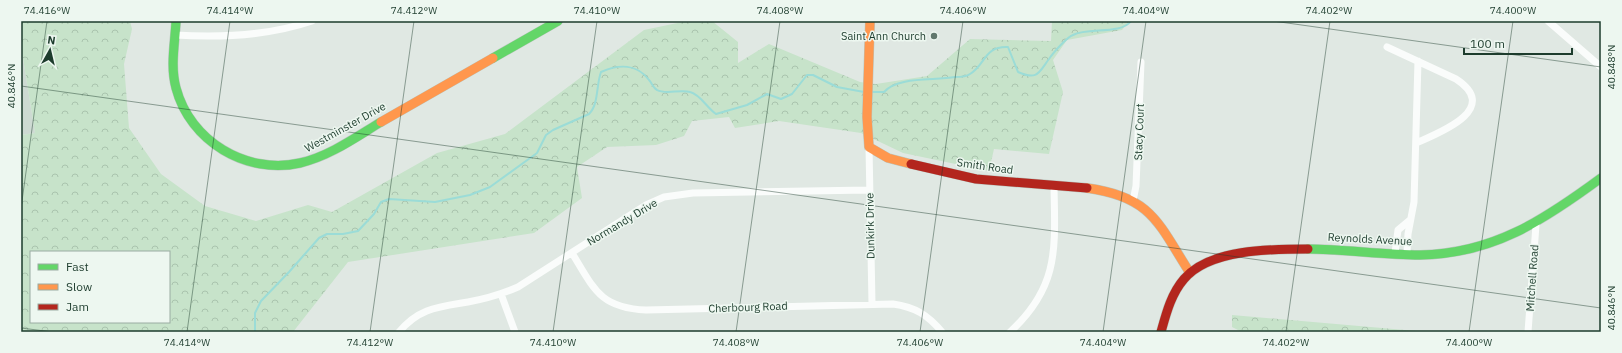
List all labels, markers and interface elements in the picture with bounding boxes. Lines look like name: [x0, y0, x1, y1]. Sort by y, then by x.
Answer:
text: 74.416°W: [24, 4, 70, 17]
text: 74.414°W: [207, 4, 253, 17]
text: 74.412°W: [391, 4, 437, 17]
text: 74.410°W: [574, 4, 620, 17]
text: 74.408°W: [757, 4, 803, 17]
text: 74.406°W: [940, 4, 986, 17]
text: 74.404°W: [1123, 4, 1169, 17]
text: 74.402°W: [1306, 4, 1352, 17]
text: 74.400°W: [1490, 4, 1536, 17]
place label: Saint Ann Church: [841, 29, 926, 43]
north arrow: [30, 30, 70, 70]
scale bar: [1464, 30, 1572, 56]
marker: Saint Ann Church: [929, 31, 939, 41]
text: N: [46, 33, 56, 48]
text: 100 m: [1470, 36, 1505, 51]
text: 40.848°N: [1605, 45, 1618, 89]
text: 40.846°N: [5, 64, 18, 108]
street label: Westminster Drive: [302, 99, 388, 155]
street label: Stacy Court: [1131, 103, 1147, 161]
street label: Smith Road: [956, 155, 1014, 177]
street label: Dunkirk Drive: [862, 193, 878, 259]
street label: Normandy Drive: [584, 195, 660, 249]
street label: Reynolds Avenue: [1327, 230, 1413, 248]
street label: Mitchell Road: [1523, 244, 1541, 312]
legend: [30, 251, 170, 323]
text: Fast: [66, 259, 89, 274]
text: Slow: [66, 279, 92, 294]
text: 40.846°N: [1605, 286, 1618, 330]
text: Jam: [66, 299, 89, 314]
street label: Cherbourg Road: [708, 299, 788, 315]
text: 74.414°W: [164, 336, 210, 349]
text: 74.412°W: [347, 336, 393, 349]
text: 74.410°W: [530, 336, 576, 349]
text: 74.408°W: [713, 336, 759, 349]
text: 74.406°W: [897, 336, 943, 349]
text: 74.404°W: [1080, 336, 1126, 349]
text: 74.402°W: [1263, 336, 1309, 349]
text: 74.400°W: [1446, 336, 1492, 349]

